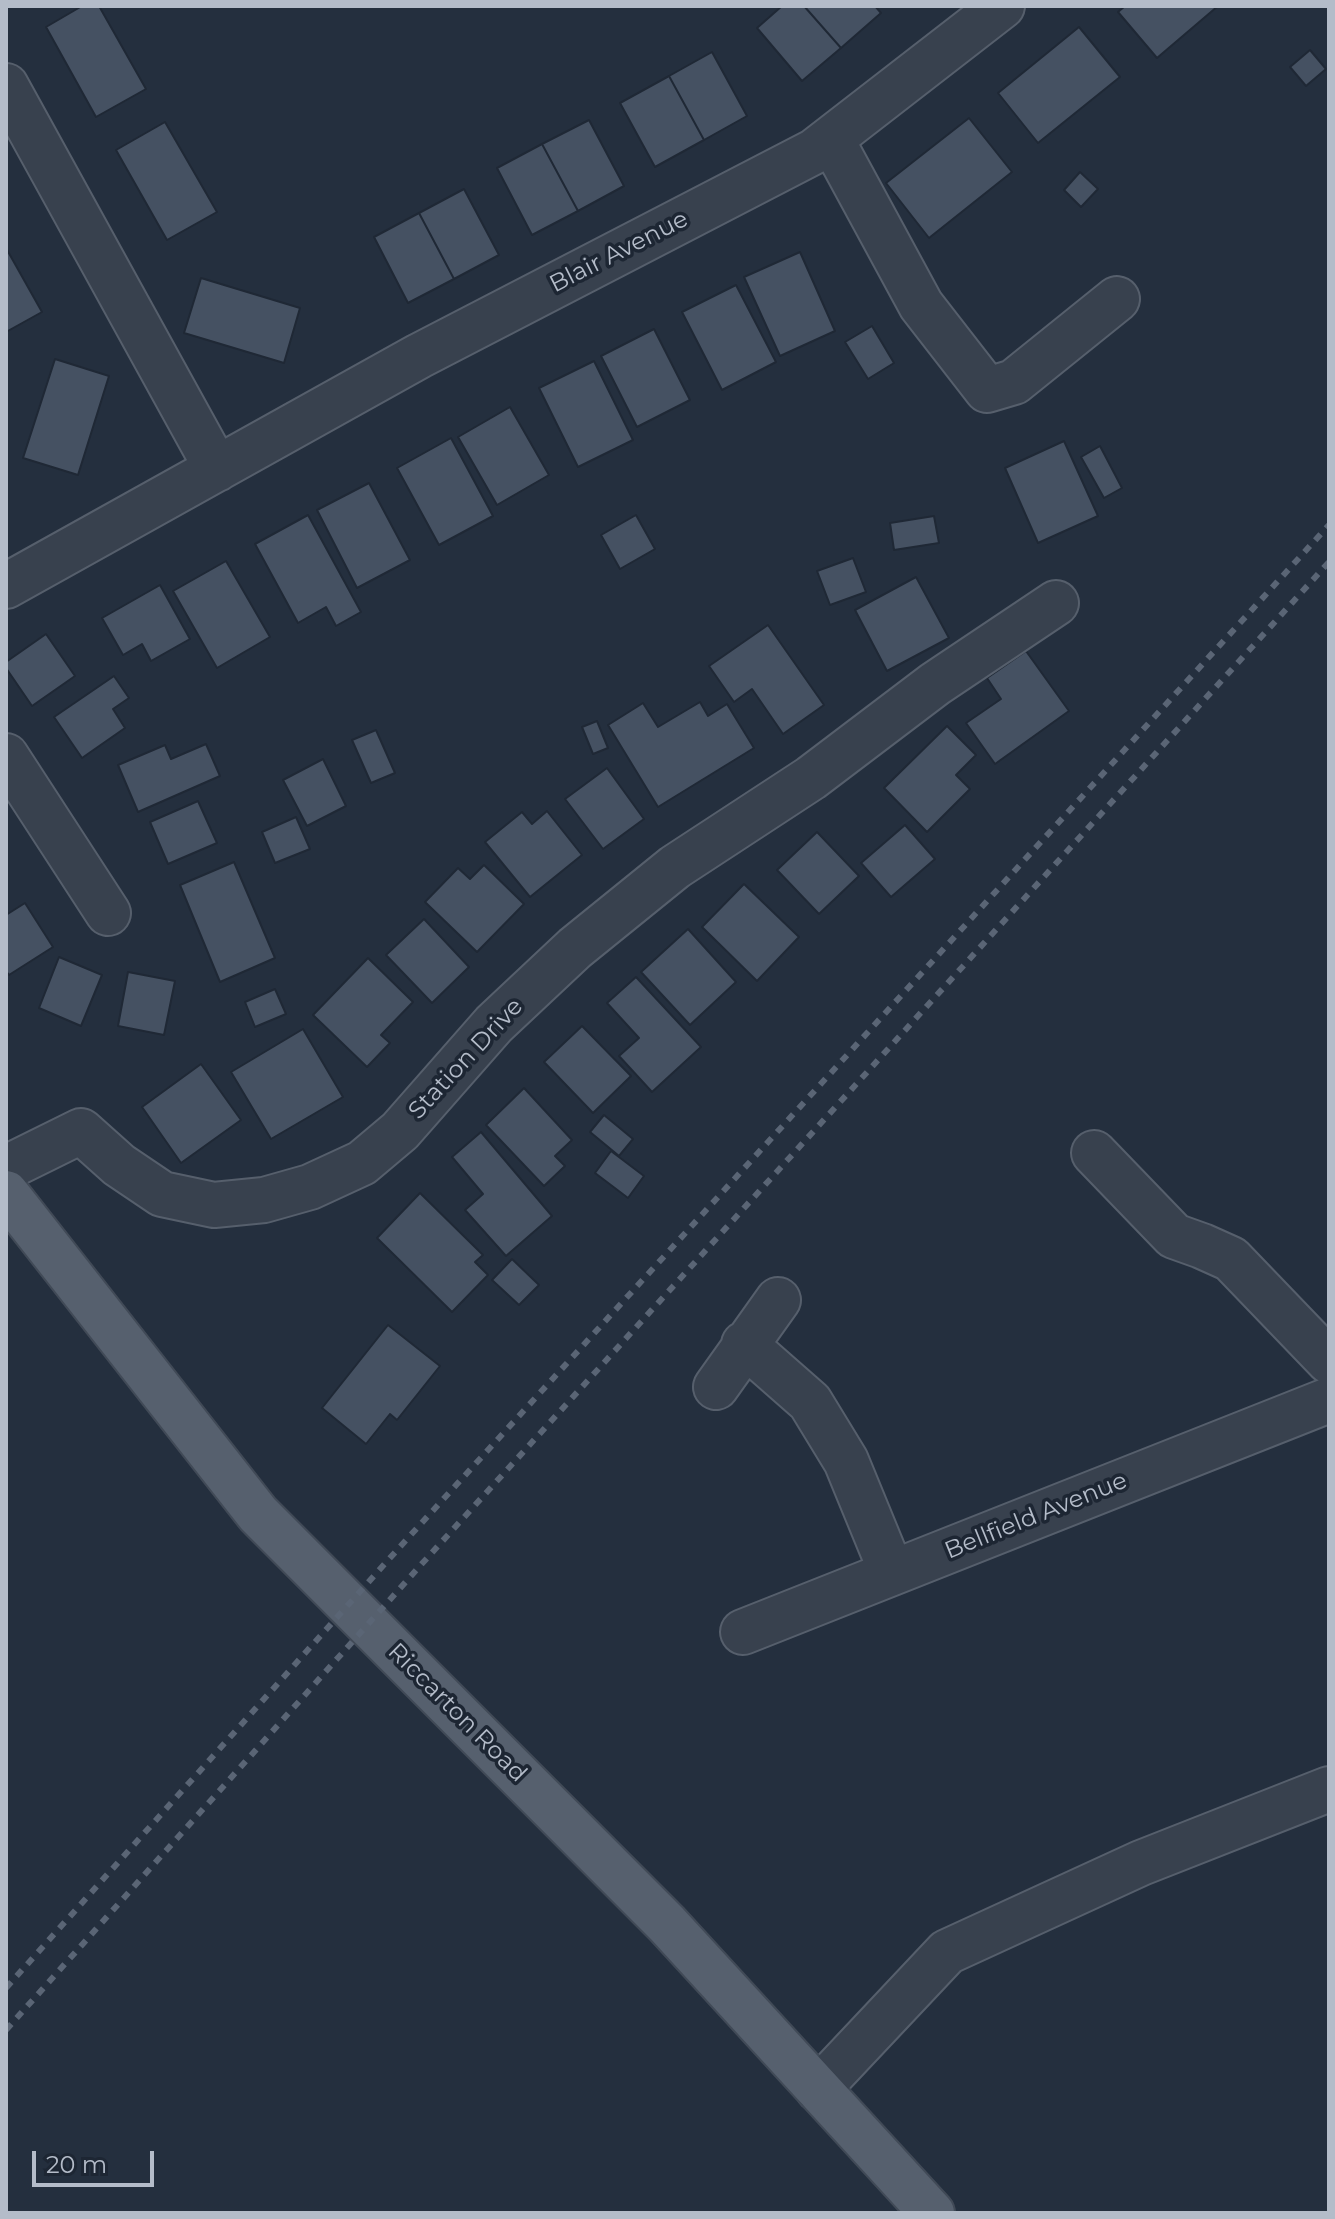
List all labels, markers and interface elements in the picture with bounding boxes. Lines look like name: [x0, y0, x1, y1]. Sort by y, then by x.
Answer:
street label: Blair Avenue: [545, 205, 693, 299]
street label: Station Drive: [403, 993, 529, 1125]
street label: Bellfield Avenue: [941, 1466, 1131, 1566]
street label: Riccarton Road: [382, 1638, 532, 1788]
scale bar: [36, 2135, 158, 2185]
text: 20 m: [46, 2150, 107, 2179]

